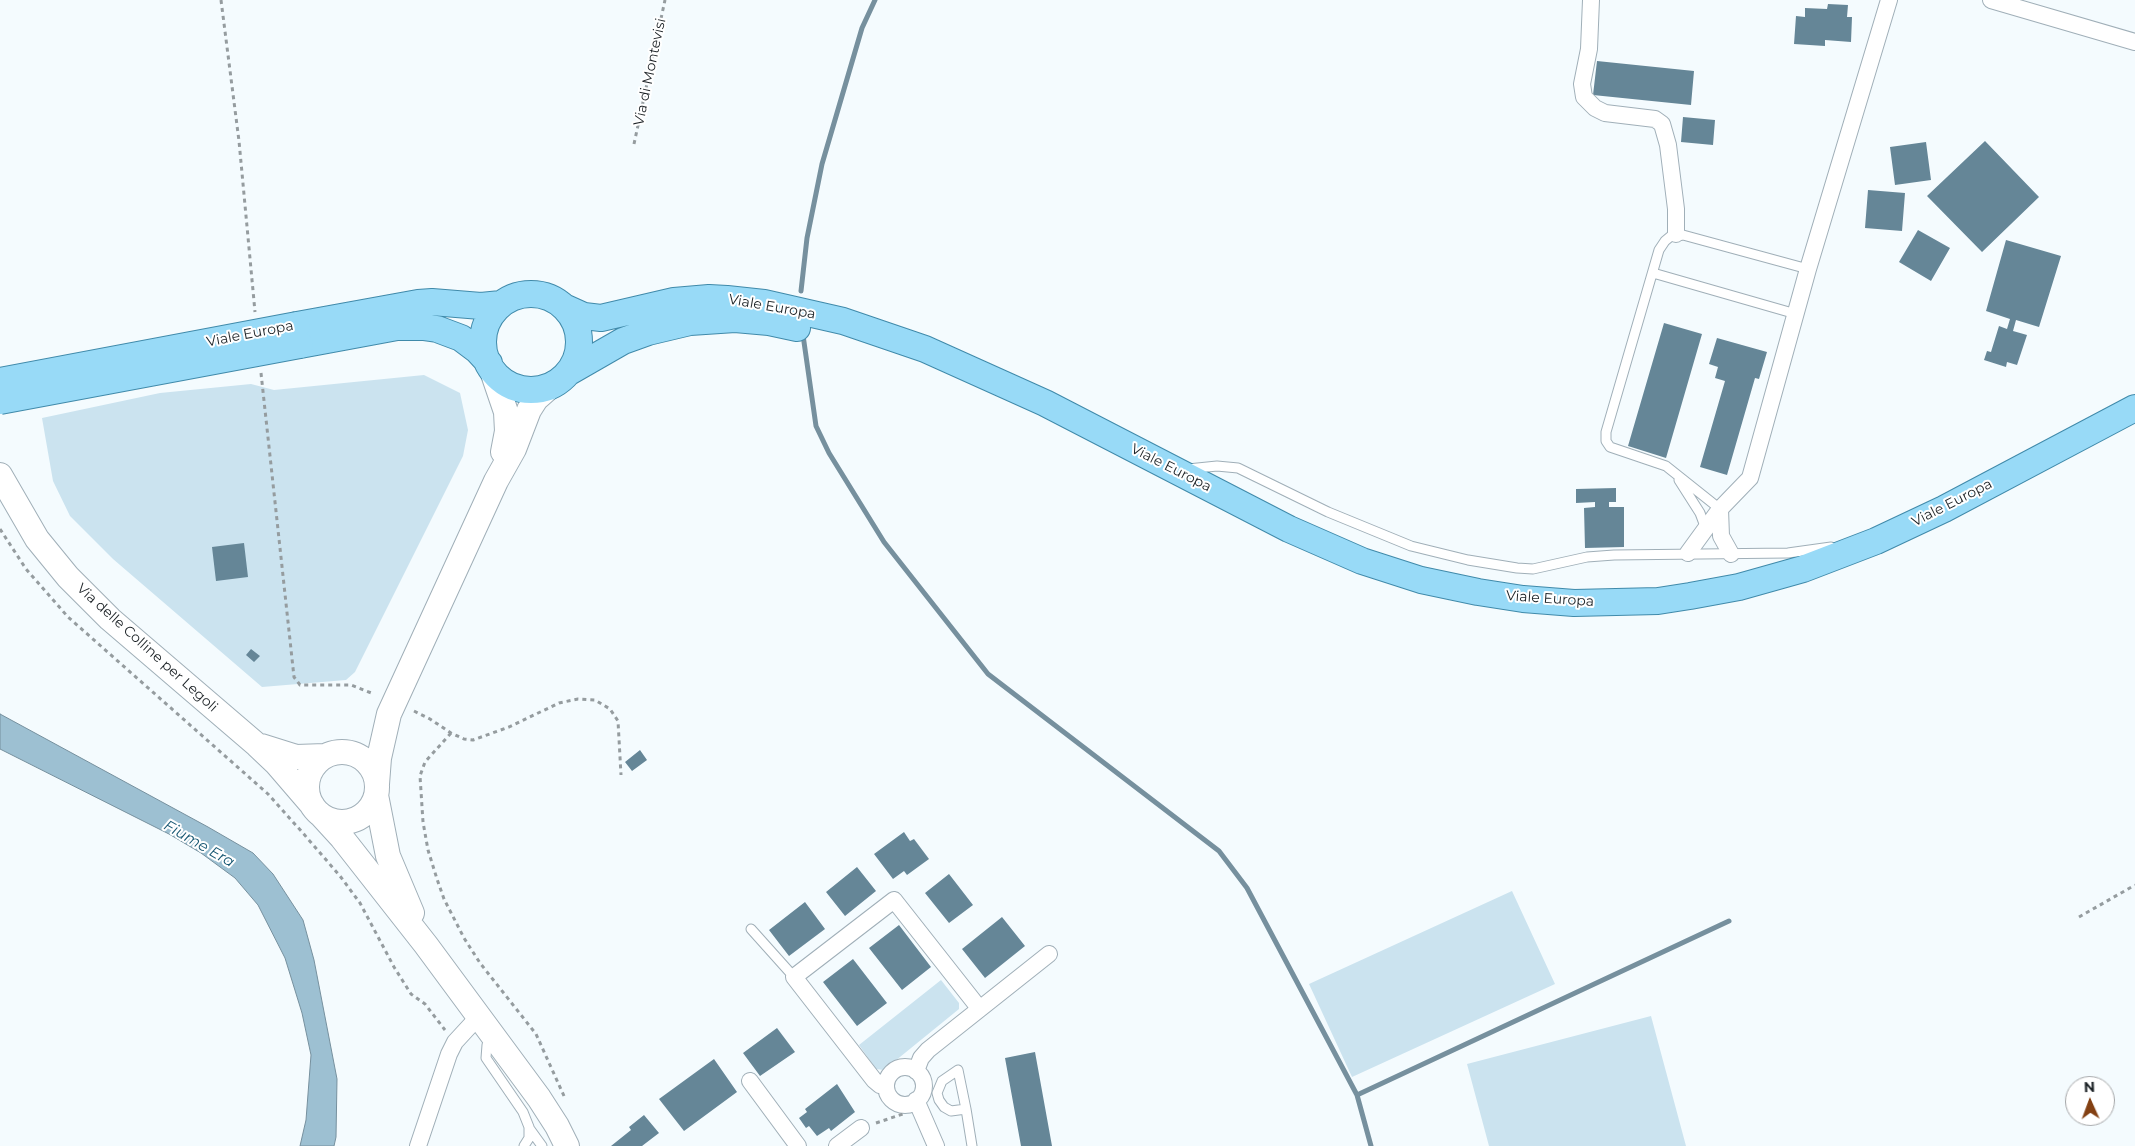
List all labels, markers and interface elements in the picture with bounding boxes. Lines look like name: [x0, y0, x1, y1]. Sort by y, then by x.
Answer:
street label: Via di Montevisi: [630, 17, 670, 127]
street label: Viale Europa: [727, 291, 817, 323]
street label: Viale Europa: [205, 317, 295, 351]
street label: Viale Europa: [1128, 441, 1214, 495]
street label: Viale Europa: [1909, 476, 1995, 530]
street label: Via delle Colline per Legoli: [73, 580, 221, 716]
street label: Viale Europa: [1506, 588, 1594, 610]
water label: Fiume Era: [160, 817, 238, 871]
north arrow: [2065, 1076, 2115, 1126]
text: N: [2084, 1078, 2095, 1096]

